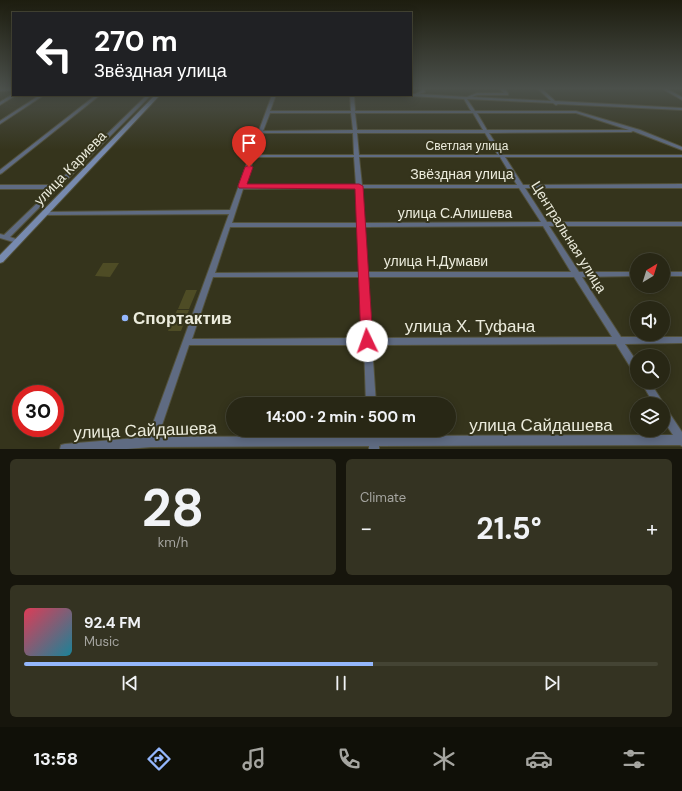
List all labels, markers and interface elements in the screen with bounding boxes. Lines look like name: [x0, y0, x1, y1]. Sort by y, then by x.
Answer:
text: 270 m: [94, 23, 177, 60]
icon: left: [28, 28, 80, 80]
text: Звёздная улица: [94, 59, 227, 83]
pin: [232, 126, 266, 167]
street label: улица Кариева: [30, 127, 110, 209]
icon: arrive: [238, 132, 260, 154]
street label: Светлая улица: [426, 138, 509, 154]
street label: Звёздная улица: [410, 165, 514, 183]
street label: Центральная улица: [527, 178, 611, 296]
street label: улица С.Алишева: [398, 204, 512, 222]
street label: улица Н.Думави: [384, 252, 488, 270]
north arrow: [630, 253, 670, 293]
map controls: [630, 253, 670, 437]
button: sound: [630, 301, 670, 341]
place label: Спортактив: [133, 307, 232, 329]
marker: Спортактив: [120, 313, 130, 323]
street label: улица Х. Туфана: [405, 315, 536, 337]
position arrow: [346, 320, 388, 362]
button: search: [630, 349, 670, 389]
speed limit sign: 30: [12, 385, 64, 437]
button: layers: [630, 397, 670, 437]
text: 14:00 · 2 min · 500 m: [266, 407, 416, 427]
street label: улица Сайдашева: [469, 414, 613, 436]
street label: улица Сайдашева: [73, 416, 218, 443]
text: 28: [142, 474, 204, 542]
text: Climate: [360, 489, 406, 506]
text: 21.5°: [476, 509, 542, 548]
text: −: [360, 514, 372, 543]
text: +: [646, 514, 658, 543]
text: km/h: [158, 534, 188, 551]
text: 92.4 FM: [84, 613, 141, 633]
text: Music: [84, 633, 119, 650]
icon: previous: [119, 672, 141, 694]
icon: pause: [330, 672, 352, 694]
icon: next: [541, 672, 563, 694]
icon: directions: [145, 745, 173, 773]
icon: music: [240, 745, 268, 773]
icon: phone: [335, 745, 363, 773]
icon: climate: [430, 745, 458, 773]
icon: car: [525, 745, 553, 773]
icon: filters: [620, 745, 648, 773]
text: 13:58: [34, 747, 78, 771]

